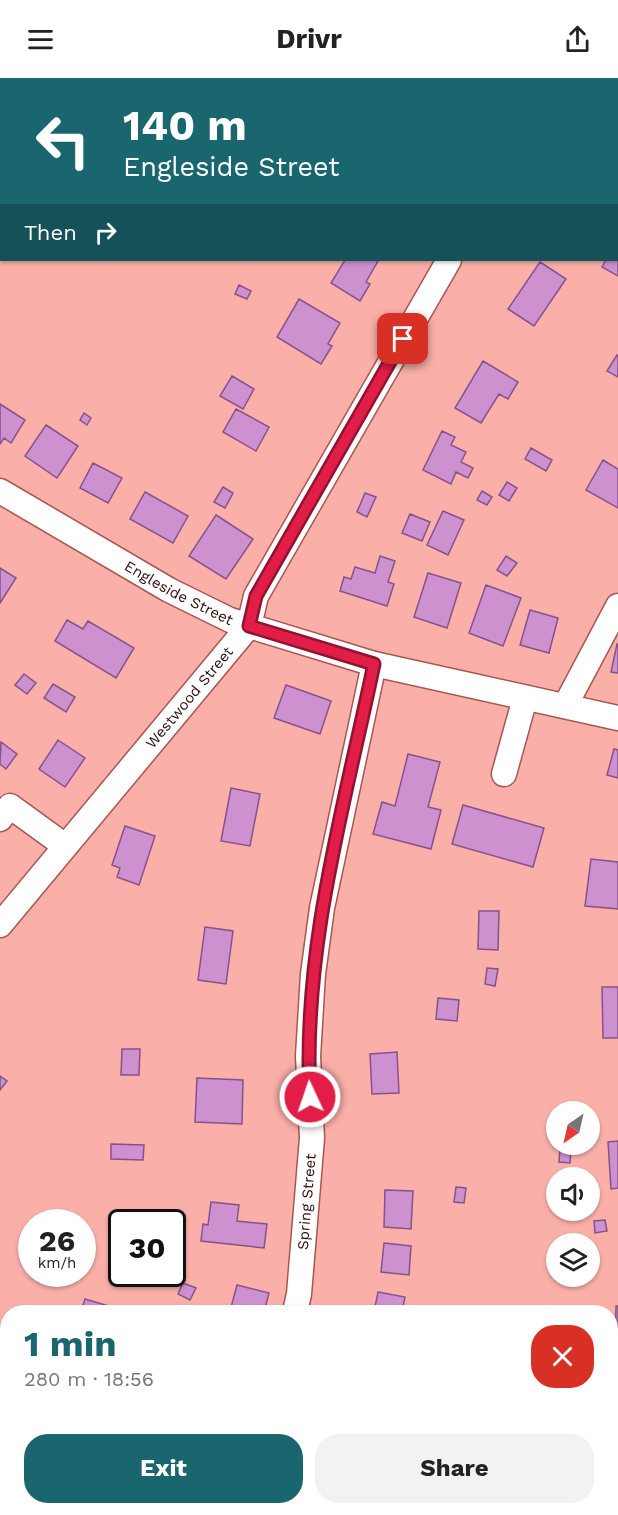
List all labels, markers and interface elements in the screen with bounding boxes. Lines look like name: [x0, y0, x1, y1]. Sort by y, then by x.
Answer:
icon: menu: [24, 23, 57, 56]
text: Drivr: [276, 23, 342, 55]
icon: share: [561, 23, 594, 56]
text: 140 m: [123, 101, 247, 150]
icon: left: [24, 102, 102, 180]
text: Engleside Street: [123, 151, 340, 183]
icon: right: [89, 216, 122, 249]
text: Then: [24, 220, 77, 245]
pin: [377, 313, 428, 364]
icon: arrive: [386, 322, 419, 355]
street label: Engleside Street: [121, 557, 237, 629]
street label: Westwood Street: [142, 643, 237, 752]
position arrow: [278, 1065, 342, 1129]
north arrow: [546, 1101, 600, 1155]
map controls: [546, 1101, 600, 1287]
street label: Spring Street: [294, 1152, 320, 1251]
button: sound: [546, 1167, 600, 1221]
speed limit sign: 30: [108, 1209, 186, 1287]
text: 26: [39, 1223, 75, 1258]
button: layers: [546, 1233, 600, 1287]
text: km/h: [38, 1254, 76, 1272]
text: 1 min: [24, 1323, 116, 1365]
button: close: [531, 1325, 594, 1388]
text: 280 m · 18:56: [24, 1367, 154, 1391]
button: Exit: [24, 1434, 303, 1503]
button: Share: [315, 1434, 594, 1503]

